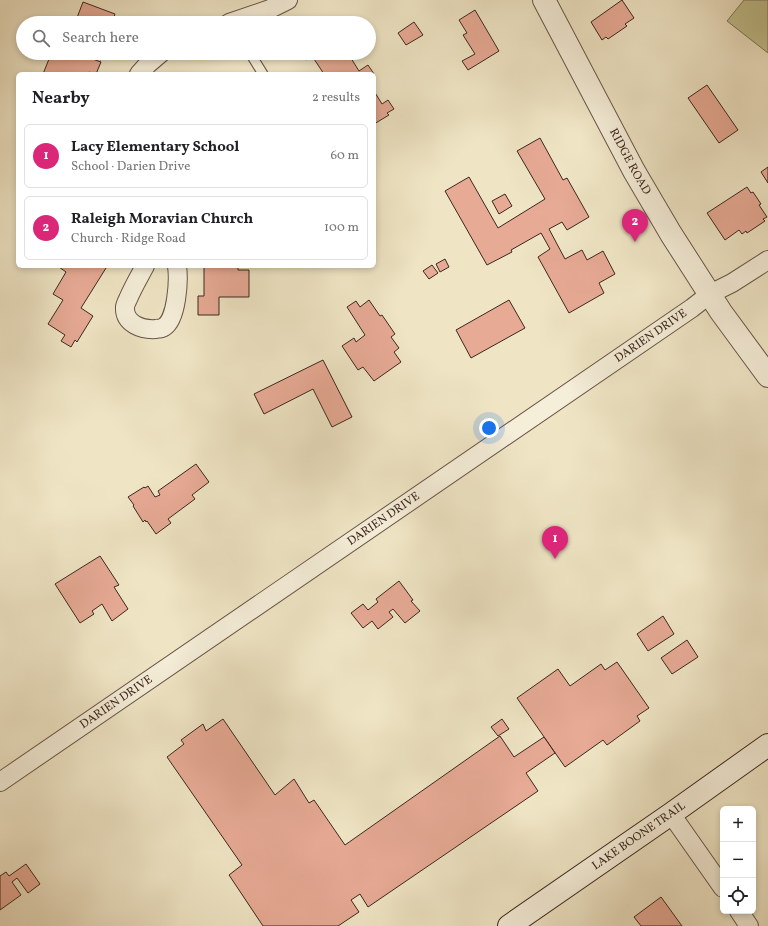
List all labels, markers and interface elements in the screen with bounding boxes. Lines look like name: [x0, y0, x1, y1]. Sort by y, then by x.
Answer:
search box: [16, 16, 376, 60]
icon: search: [30, 27, 52, 49]
text: Search here: [62, 28, 139, 49]
text: Nearby: [32, 87, 90, 110]
text: 2 results: [312, 89, 360, 107]
street label: RIDGE ROAD: [605, 126, 654, 198]
text: Lacy Elementary School: [71, 137, 239, 158]
text: 1: [43, 147, 49, 165]
text: 60 m: [331, 147, 359, 165]
text: School · Darien Drive: [71, 158, 190, 176]
text: Raleigh Moravian Church: [71, 209, 253, 230]
pin: 2: [622, 209, 648, 242]
text: 2: [43, 219, 49, 237]
text: 100 m: [324, 219, 359, 237]
text: Church · Ridge Road: [71, 230, 186, 248]
street label: DARIEN DRIVE: [611, 306, 690, 367]
your location: [479, 418, 499, 438]
street label: DARIEN DRIVE: [344, 489, 423, 550]
pin: 1: [542, 526, 568, 559]
street label: DARIEN DRIVE: [77, 672, 156, 733]
street label: LAKE BOONE TRAIL: [589, 798, 689, 874]
map controls: [720, 806, 756, 914]
button: +: [720, 806, 756, 842]
button: −: [720, 842, 756, 878]
button: locate: [720, 878, 756, 914]

